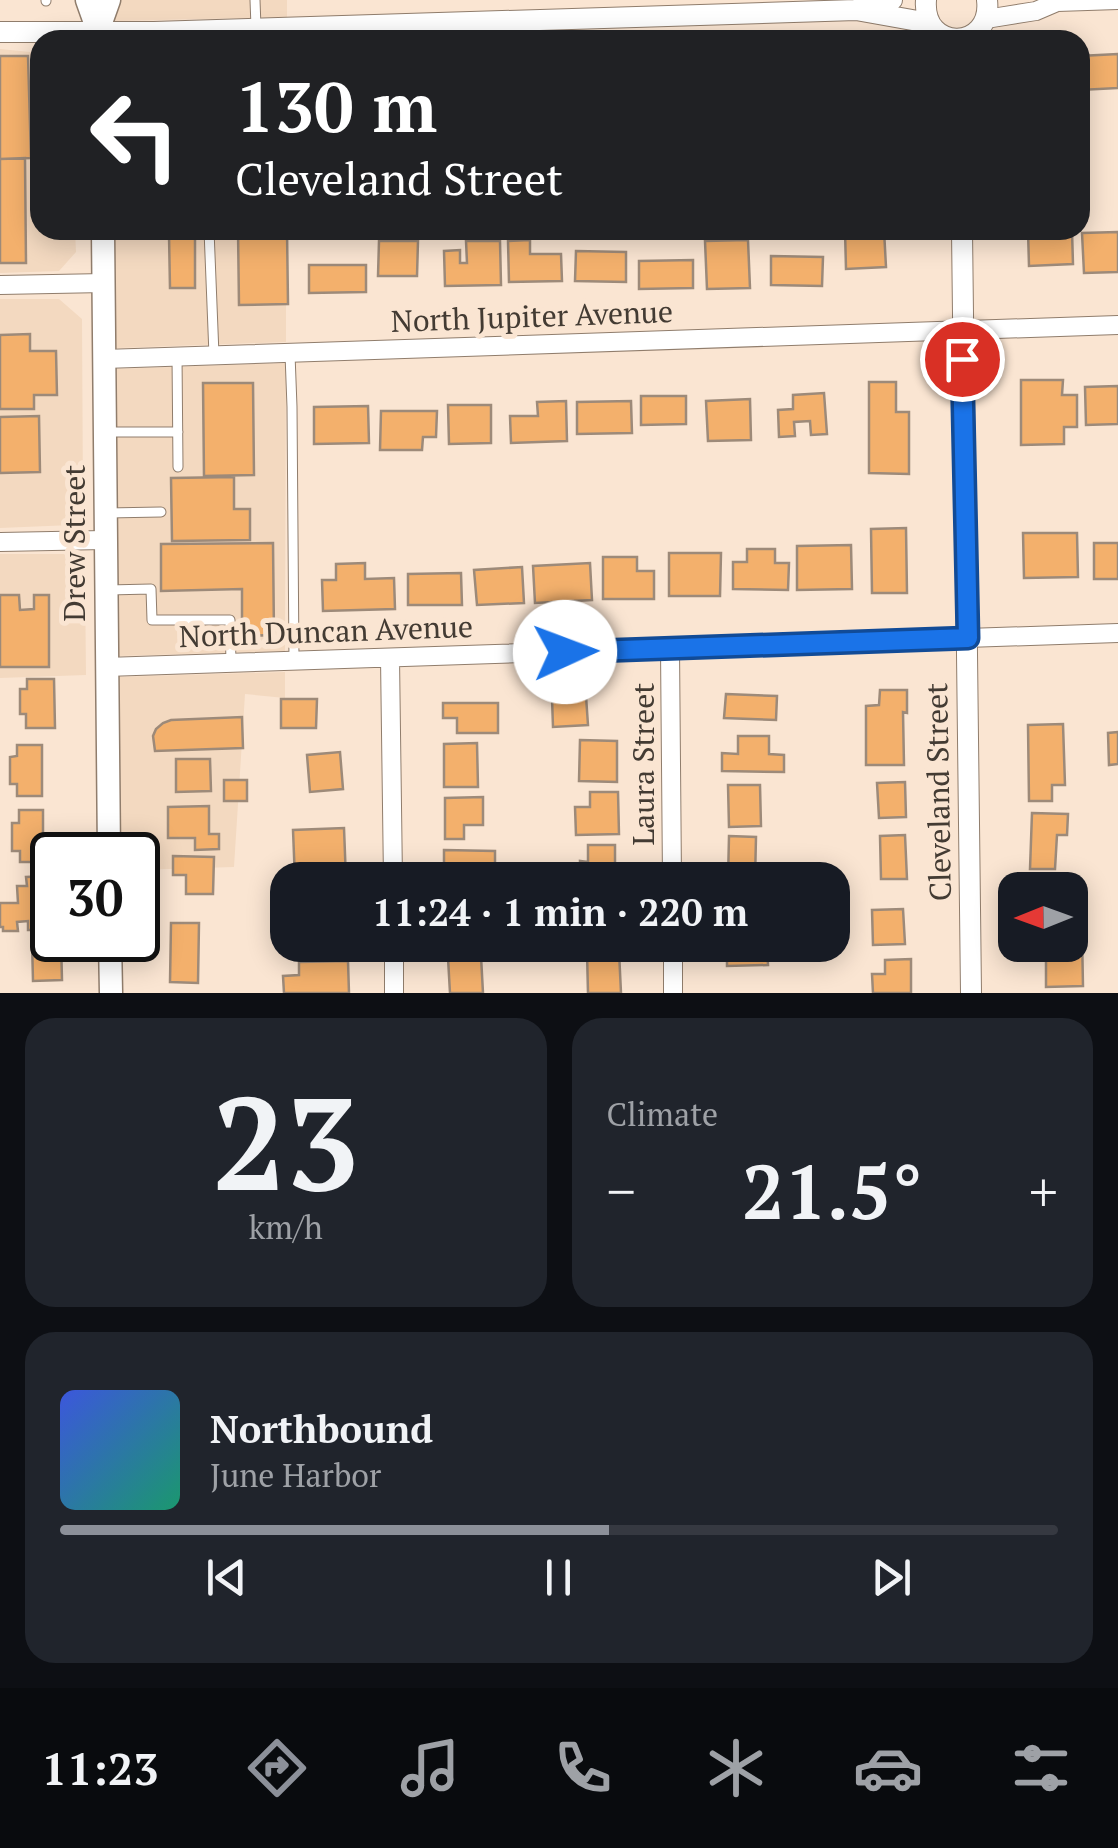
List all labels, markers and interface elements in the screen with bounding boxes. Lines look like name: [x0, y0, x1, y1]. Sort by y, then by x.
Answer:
text: 130 m: [235, 59, 437, 152]
icon: left: [70, 70, 200, 200]
text: Cleveland Street: [235, 148, 563, 208]
street label: North Jupiter Avenue: [390, 291, 674, 341]
pin: [920, 317, 1005, 402]
icon: arrive: [935, 332, 990, 387]
street label: Drew Street: [54, 465, 94, 622]
position arrow: [513, 600, 617, 704]
street label: North Duncan Avenue: [178, 606, 474, 656]
street label: Cleveland Street: [916, 682, 960, 902]
street label: Laura Street: [623, 683, 663, 845]
speed limit sign: 30: [30, 832, 160, 962]
north arrow: [998, 872, 1088, 962]
map controls: [998, 872, 1088, 962]
text: 11:24 · 1 min · 220 m: [372, 887, 748, 937]
text: 23: [212, 1055, 359, 1227]
text: Climate: [607, 1093, 718, 1135]
text: 21.5°: [742, 1141, 922, 1240]
text: −: [607, 1154, 636, 1227]
text: +: [1029, 1154, 1058, 1227]
text: km/h: [249, 1206, 323, 1248]
text: Northbound: [210, 1404, 433, 1454]
text: June Harbor: [210, 1454, 381, 1496]
icon: previous: [199, 1550, 254, 1605]
icon: pause: [531, 1550, 586, 1605]
icon: next: [864, 1550, 919, 1605]
icon: directions: [242, 1733, 312, 1803]
icon: music: [395, 1733, 465, 1803]
icon: phone: [548, 1733, 618, 1803]
icon: climate: [701, 1733, 771, 1803]
icon: car: [853, 1733, 923, 1803]
icon: filters: [1006, 1733, 1076, 1803]
text: 11:23: [41, 1738, 159, 1798]

